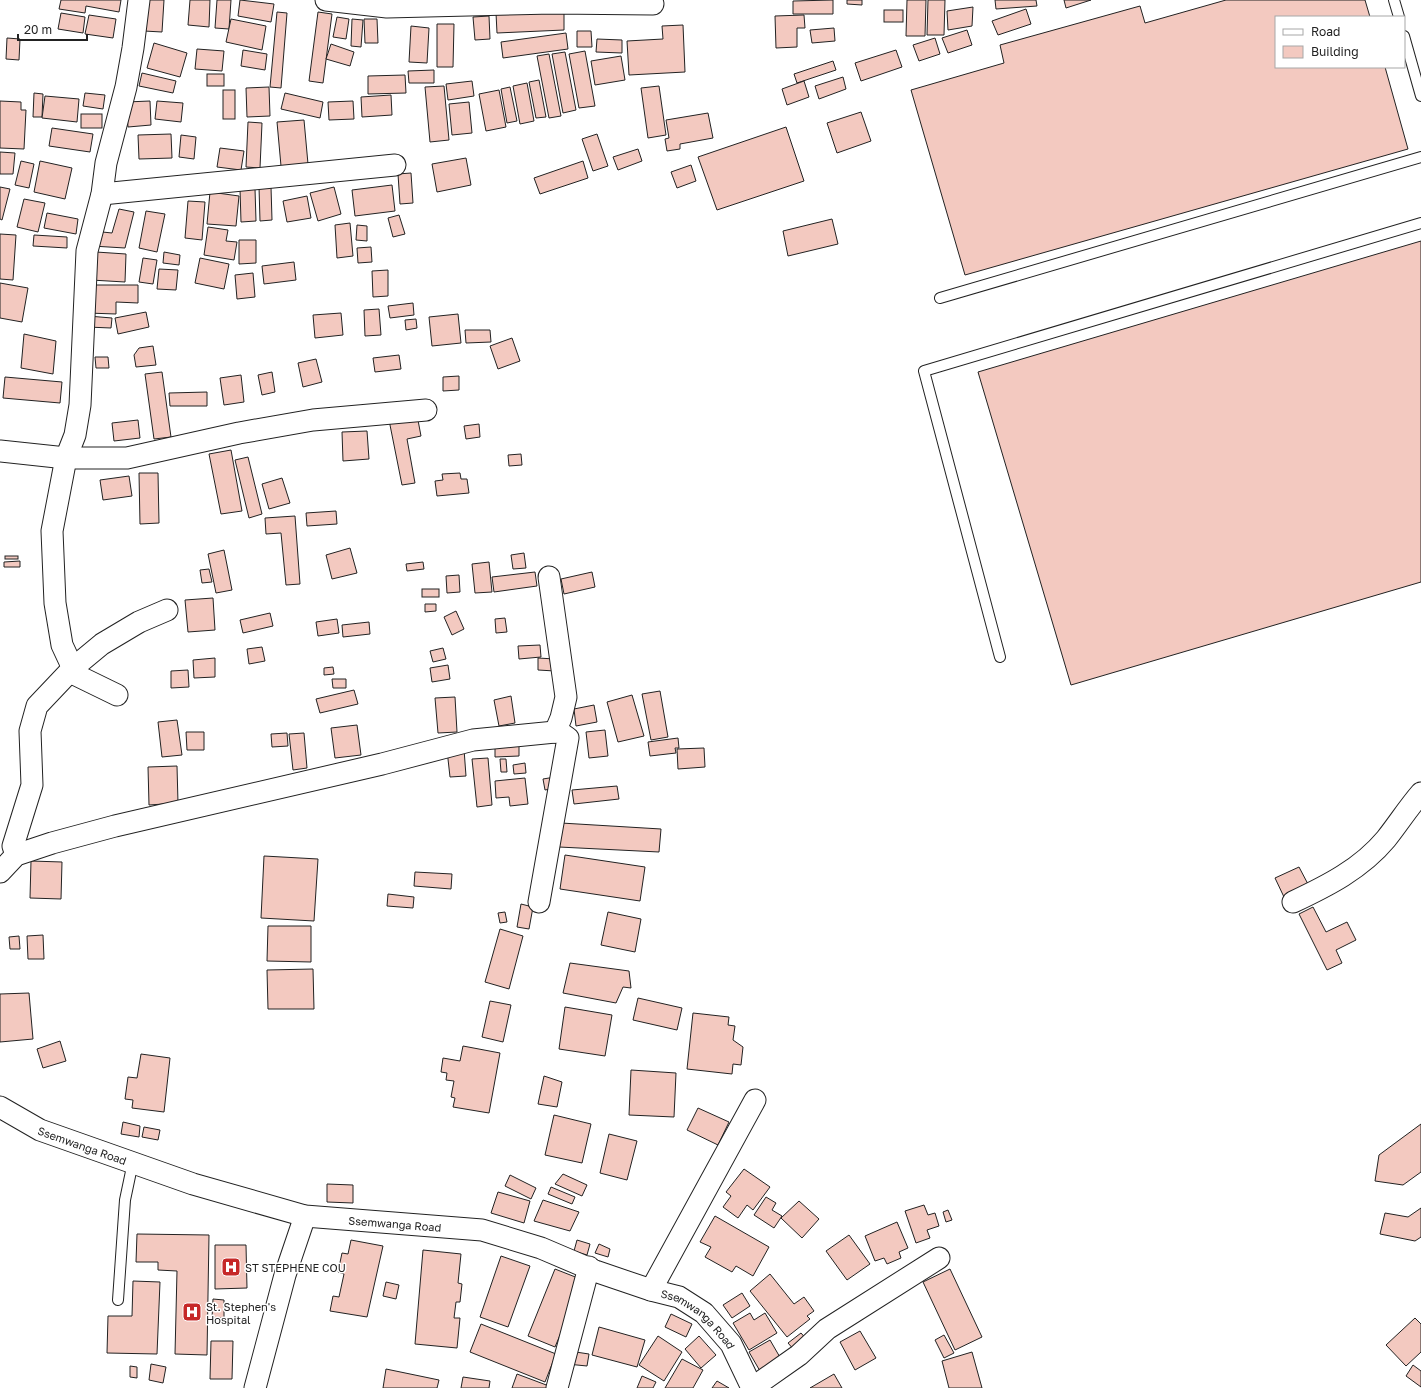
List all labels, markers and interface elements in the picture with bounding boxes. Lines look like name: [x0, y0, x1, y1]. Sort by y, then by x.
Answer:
scale bar: [18, 16, 87, 42]
legend: [1275, 16, 1405, 68]
text: 20 m: [24, 22, 52, 37]
text: Road: [1311, 24, 1340, 39]
text: Building: [1311, 44, 1359, 59]
street label: Ssemwanga Road: [36, 1123, 128, 1167]
street label: Ssemwanga Road: [348, 1213, 442, 1233]
hospital icon: ST STEPHENE COU: [220, 1256, 242, 1278]
place label: ST STEPHENE COU: [245, 1261, 346, 1274]
street label: Ssemwanga Road: [660, 1286, 739, 1350]
place label: St. Stephen's Hospital: [206, 1300, 276, 1326]
hospital icon: St. Stephen's Hospital: [181, 1301, 203, 1323]

